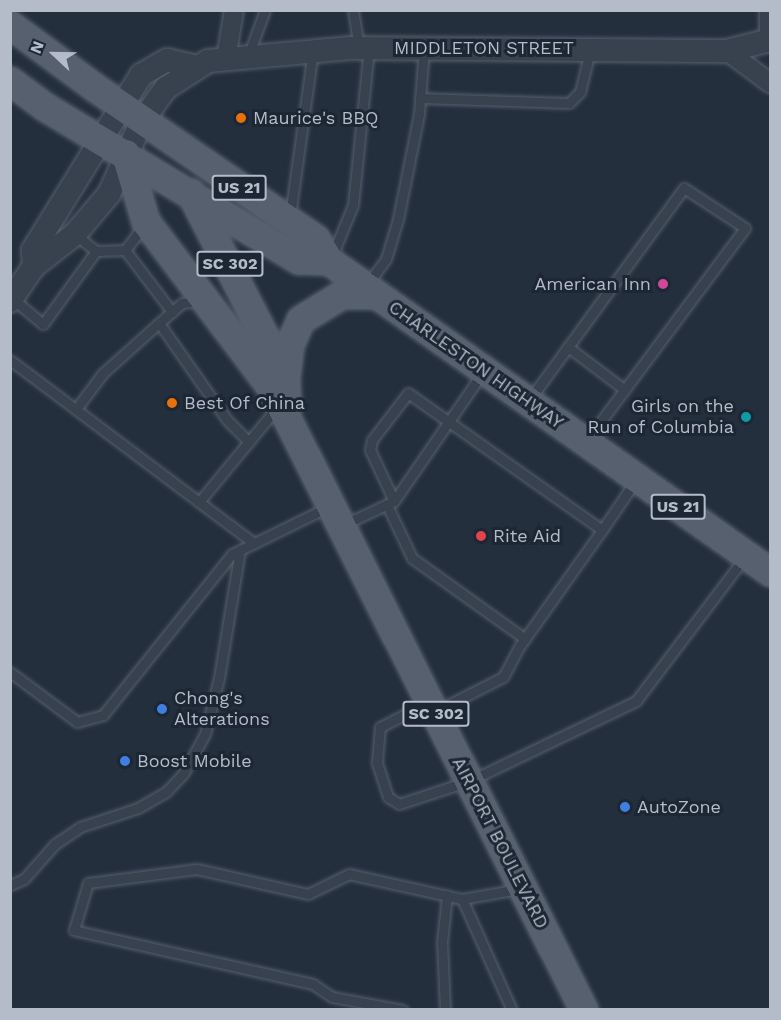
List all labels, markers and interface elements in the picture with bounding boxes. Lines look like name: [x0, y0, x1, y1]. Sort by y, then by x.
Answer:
north arrow: [24, 24, 84, 84]
street label: MIDDLETON STREET: [394, 37, 574, 59]
text: N: [26, 38, 48, 56]
place label: Maurice's BBQ: [253, 107, 378, 129]
marker: Maurice's BBQ: [234, 111, 248, 125]
road number: US 21: [210, 175, 268, 201]
road number: SC 302: [196, 251, 264, 277]
place label: American Inn: [534, 273, 651, 295]
marker: American Inn: [656, 277, 670, 291]
street label: CHARLESTON HIGHWAY: [384, 296, 568, 434]
place label: Best Of China: [184, 392, 306, 414]
marker: Best Of China: [165, 396, 179, 410]
place label: Girls on the Run of Columbia: [587, 396, 734, 438]
marker: Girls on the Run of Columbia: [739, 410, 753, 424]
road number: US 21: [650, 494, 706, 520]
place label: Rite Aid: [493, 525, 562, 547]
marker: Rite Aid: [474, 529, 488, 543]
place label: Chong's Alterations: [174, 688, 270, 730]
road number: SC 302: [402, 701, 470, 727]
marker: Chong's Alterations: [155, 702, 169, 716]
place label: Boost Mobile: [137, 750, 252, 772]
marker: Boost Mobile: [118, 754, 132, 768]
street label: AIRPORT BOULEVARD: [447, 754, 553, 932]
place label: AutoZone: [637, 796, 721, 818]
marker: AutoZone: [618, 800, 632, 814]

